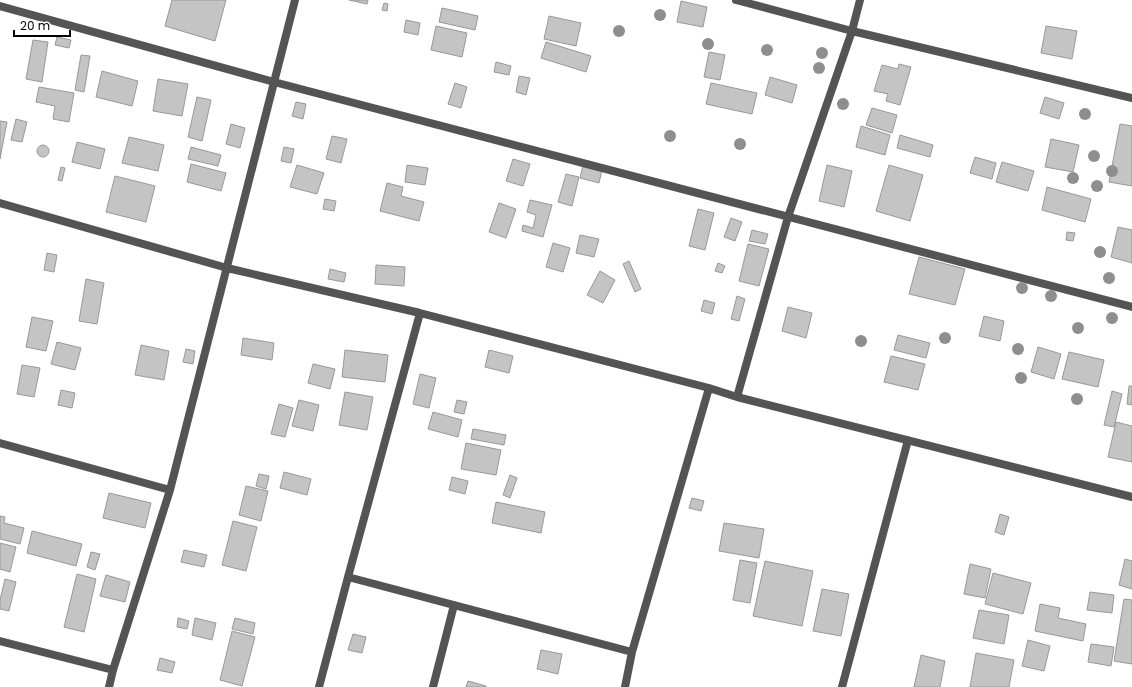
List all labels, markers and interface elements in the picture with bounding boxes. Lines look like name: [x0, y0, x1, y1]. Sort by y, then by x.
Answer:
scale bar: [14, 12, 70, 38]
text: 20 m: [20, 17, 50, 34]

